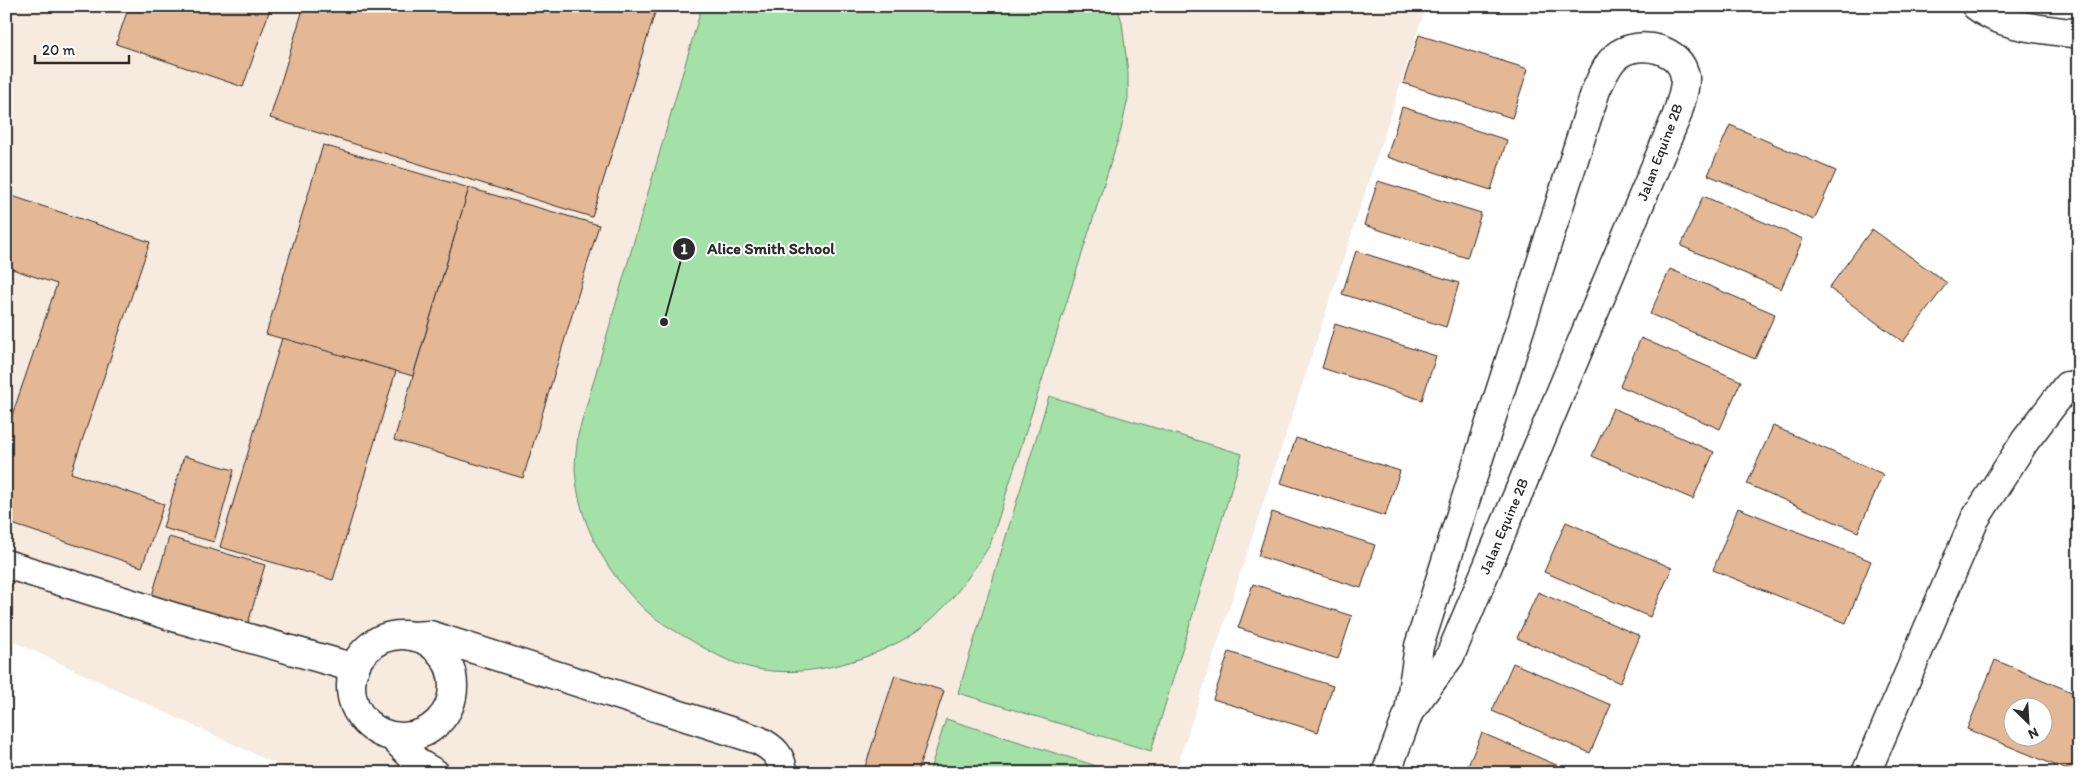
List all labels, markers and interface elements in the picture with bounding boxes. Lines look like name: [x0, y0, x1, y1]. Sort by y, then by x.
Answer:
scale bar: [35, 32, 129, 64]
text: 20 m: [42, 41, 76, 59]
street label: Jalan Equine 2B: [1633, 101, 1687, 203]
callout: Alice Smith School: [672, 233, 844, 264]
text: Alice Smith School: [706, 239, 835, 258]
text: 1: [681, 240, 688, 258]
street label: Jalan Equine 2B: [1476, 475, 1532, 577]
north arrow: [2002, 696, 2052, 746]
text: N: [2025, 724, 2041, 743]

